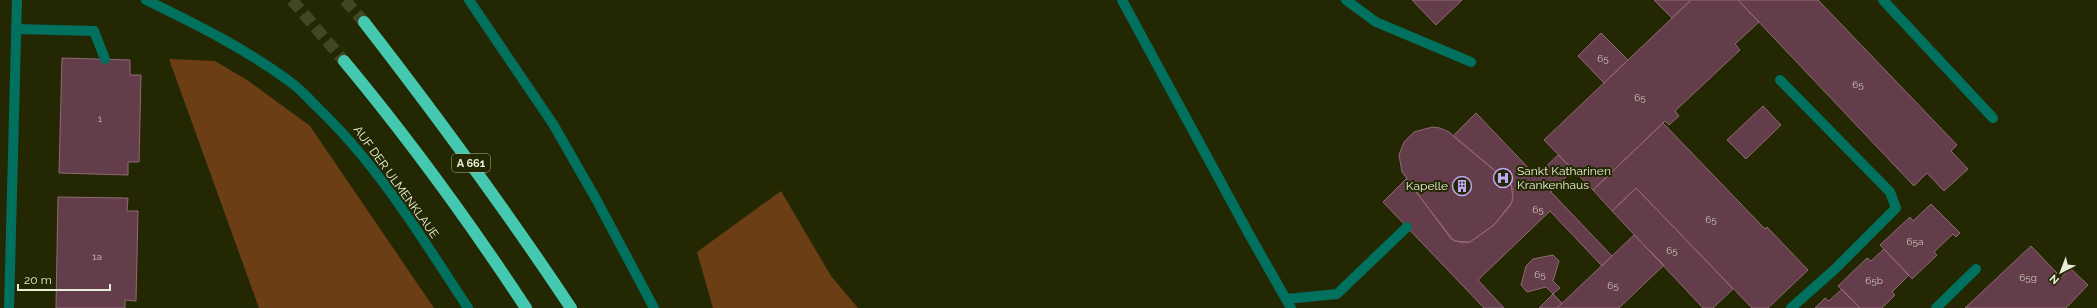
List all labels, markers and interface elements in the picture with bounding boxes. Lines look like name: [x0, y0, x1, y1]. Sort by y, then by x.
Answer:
house number: 65: [1597, 53, 1609, 64]
house number: 65: [1852, 79, 1864, 90]
house number: 65: [1634, 92, 1646, 103]
house number: 1: [98, 113, 103, 124]
street label: AUF DER ULMENKLAUE: [351, 123, 441, 241]
road number: A 661: [452, 154, 490, 172]
place label: Sankt Katharinen Krankenhaus: [1517, 164, 1611, 192]
hospital icon: Sankt Katharinen Krankenhaus: [1492, 167, 1514, 189]
building icon: Kapelle: [1451, 175, 1473, 197]
place label: Kapelle: [1406, 179, 1448, 193]
house number: 65: [1532, 204, 1544, 215]
house number: 65: [1705, 214, 1717, 225]
house number: 65a: [1907, 236, 1923, 247]
house number: 65: [1666, 245, 1678, 256]
house number: 1a: [92, 251, 102, 262]
north arrow: [2041, 252, 2081, 292]
scale bar: [18, 266, 110, 292]
house number: 65: [1534, 269, 1546, 280]
text: N: [2047, 271, 2062, 287]
house number: 65g: [2019, 272, 2037, 283]
text: 20 m: [24, 273, 52, 287]
house number: 65b: [1865, 275, 1883, 286]
house number: 65: [1607, 280, 1619, 291]

